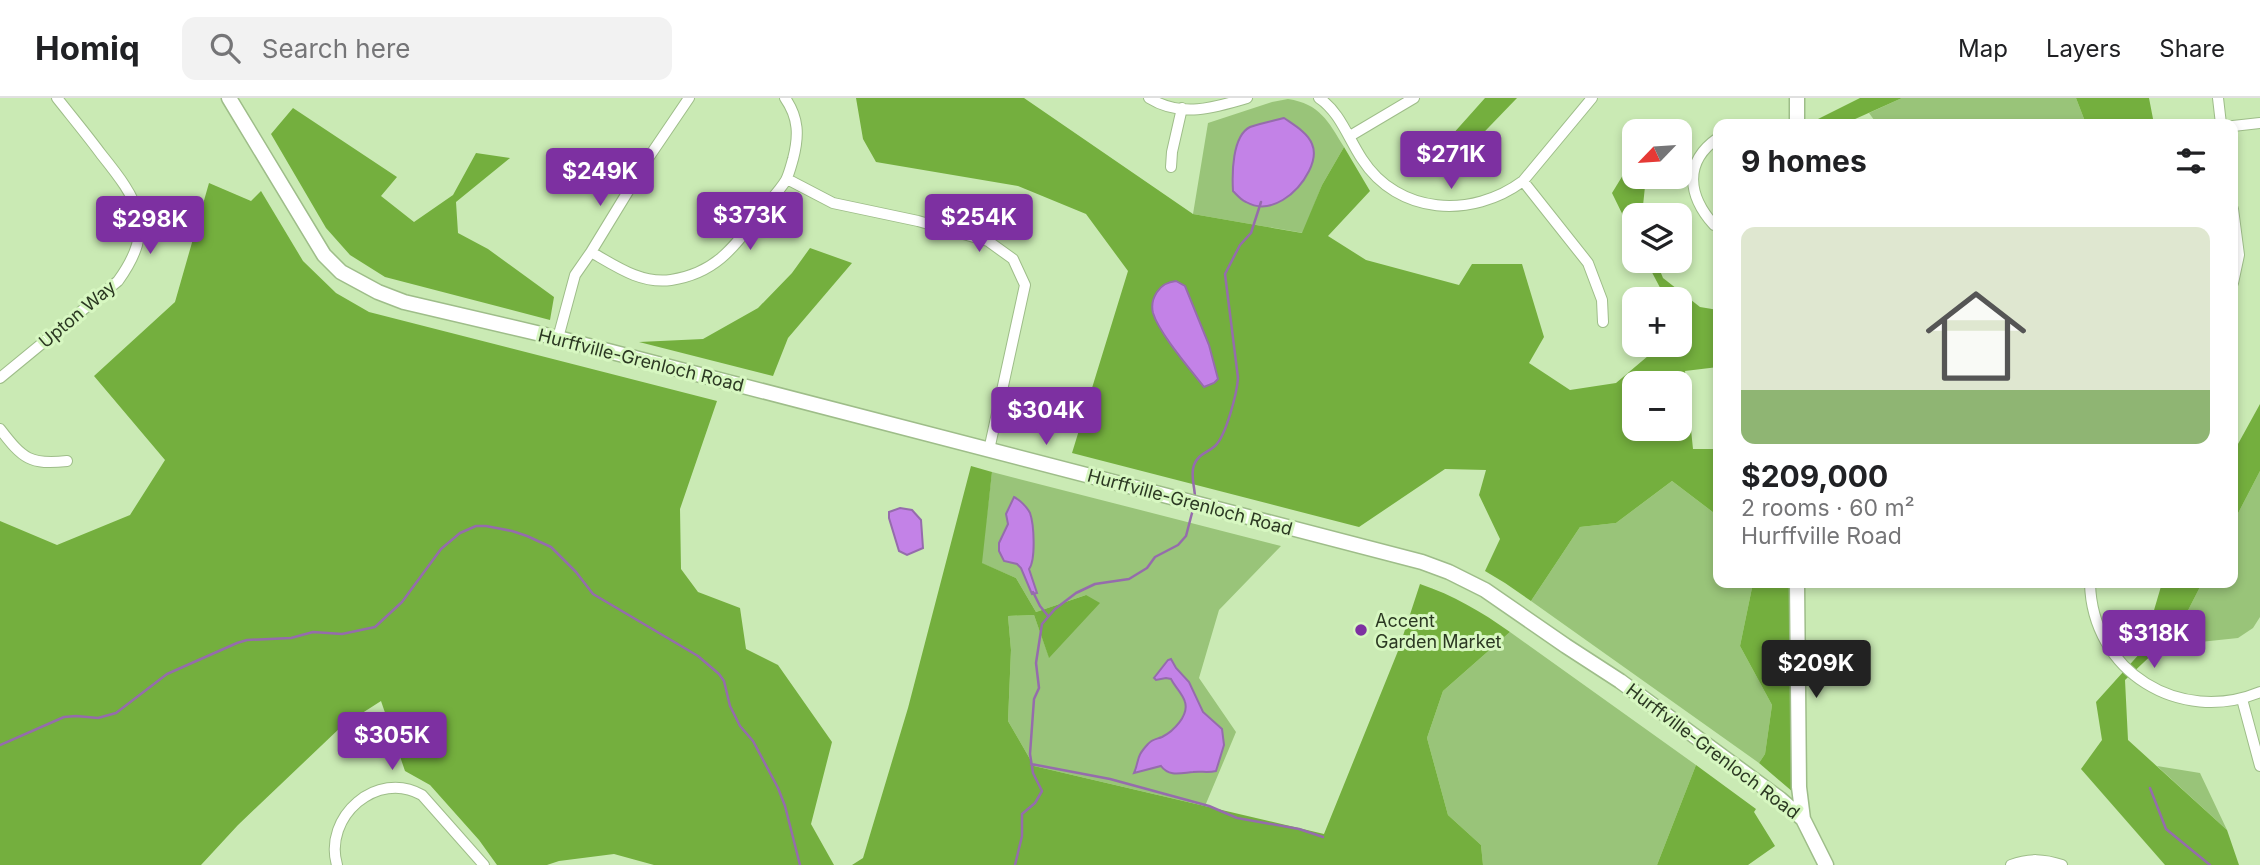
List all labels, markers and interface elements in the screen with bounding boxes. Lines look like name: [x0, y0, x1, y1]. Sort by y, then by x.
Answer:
search box: [182, 17, 672, 80]
text: Homiq: [35, 28, 140, 68]
icon: search: [206, 29, 244, 67]
text: Search here: [262, 33, 410, 64]
text: Map: [1958, 34, 2008, 63]
text: Layers: [2046, 34, 2121, 63]
text: Share: [2159, 34, 2225, 63]
north arrow: [1622, 119, 1692, 189]
map controls: [1622, 119, 1692, 441]
pin: $271K: [1402, 132, 1500, 191]
text: $271K: [1416, 140, 1486, 168]
icon: filters: [2172, 142, 2210, 180]
text: 9 homes: [1741, 143, 1867, 179]
pin: $249K: [551, 148, 649, 208]
text: $249K: [562, 157, 638, 185]
pin: $373K: [701, 192, 799, 252]
pin: $254K: [930, 194, 1028, 254]
pin: $298K: [101, 197, 199, 256]
text: $373K: [713, 201, 787, 229]
text: $254K: [941, 203, 1017, 231]
button: layers: [1622, 203, 1692, 273]
text: $298K: [112, 205, 188, 233]
icon: home: [1913, 273, 2039, 399]
street label: Upton Way: [34, 276, 120, 352]
button: +: [1622, 287, 1692, 357]
street label: Hurffville-Grenloch Road: [536, 324, 746, 396]
button: −: [1622, 371, 1692, 441]
pin: $304K: [997, 388, 1095, 447]
text: $304K: [1007, 396, 1085, 424]
text: $209,000: [1741, 458, 1888, 494]
street label: Hurffville-Grenloch Road: [1085, 465, 1295, 539]
text: 2 rooms · 60 m²: [1741, 494, 1915, 522]
text: Hurffville Road: [1741, 522, 1902, 550]
place label: Accent Garden Market: [1375, 610, 1502, 652]
pin: $318K: [2105, 610, 2203, 670]
text: $318K: [2118, 619, 2190, 647]
marker: Accent Garden Market: [1353, 622, 1369, 638]
pin: $209K: [1767, 640, 1865, 700]
text: $209K: [1778, 649, 1854, 677]
street label: Hurffville-Grenloch Road: [1622, 679, 1804, 823]
pin: $305K: [343, 712, 441, 772]
text: $305K: [354, 721, 430, 749]

